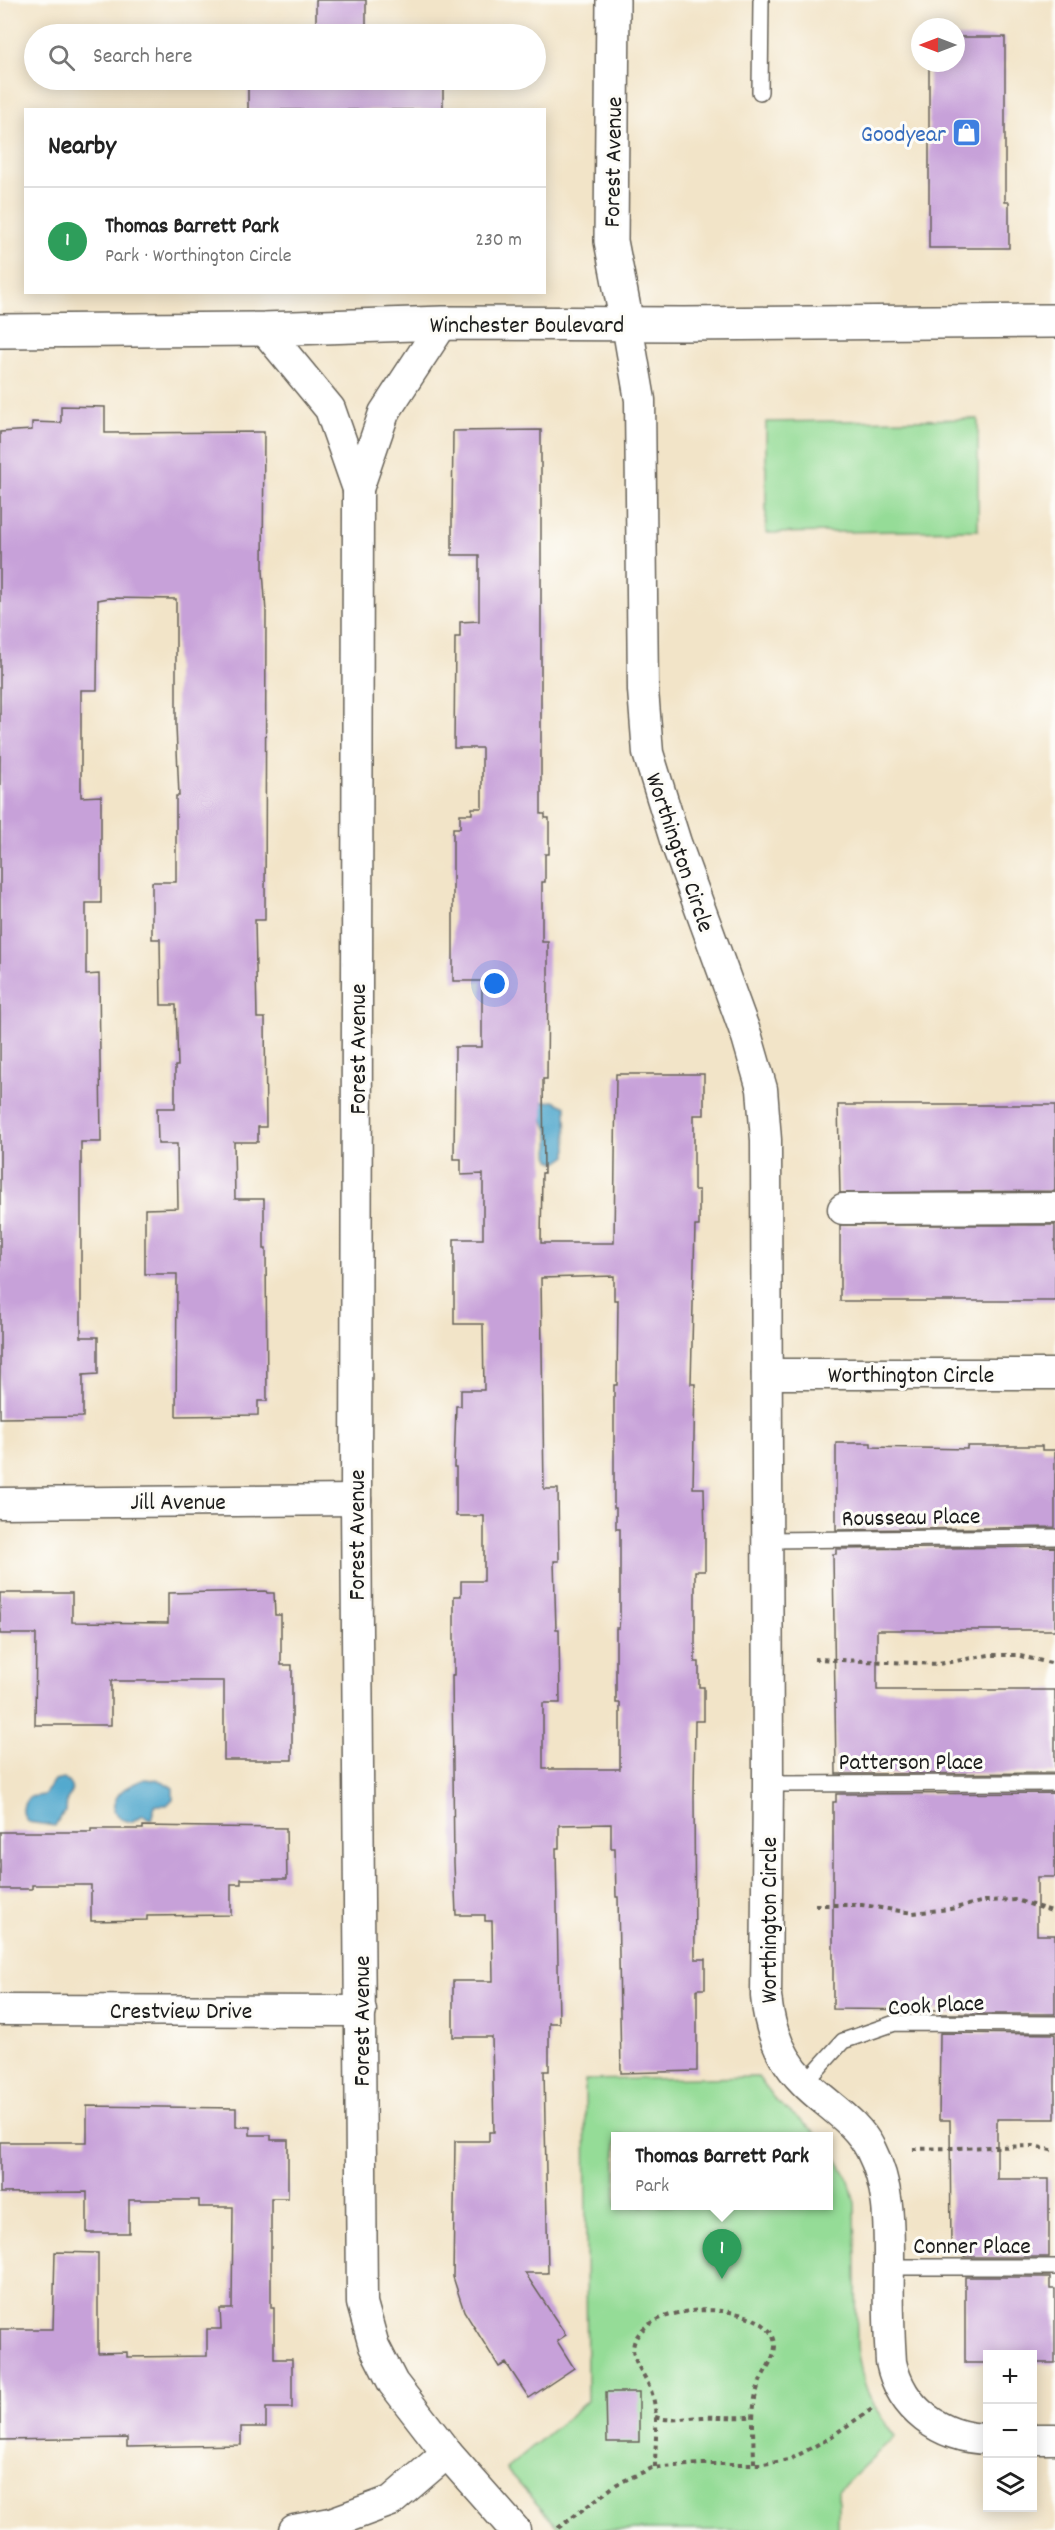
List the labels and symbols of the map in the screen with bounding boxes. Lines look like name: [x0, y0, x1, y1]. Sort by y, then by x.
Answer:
north arrow: [911, 18, 965, 72]
street label: Forest Avenue: [597, 96, 633, 228]
shop icon: Goodyear: [951, 117, 983, 149]
place label: Goodyear: [861, 119, 946, 153]
street label: Winchester Boulevard: [430, 310, 624, 344]
street label: Worthington Circle: [635, 769, 721, 937]
your location: [480, 969, 509, 998]
street label: Forest Avenue: [343, 984, 377, 1114]
street label: Worthington Circle: [828, 1360, 994, 1394]
street label: Forest Avenue: [342, 1470, 376, 1600]
street label: Jill Avenue: [130, 1487, 226, 1521]
street label: Rousseau Place: [841, 1501, 981, 1537]
street label: Patterson Place: [839, 1747, 983, 1781]
street label: Worthington Circle: [754, 1837, 788, 2003]
street label: Forest Avenue: [347, 1956, 381, 2086]
street label: Cook Place: [887, 1987, 985, 2027]
street label: Crestview Drive: [110, 1996, 252, 2030]
pin: 1: [702, 2230, 742, 2279]
street label: Conner Place: [913, 2231, 1031, 2265]

